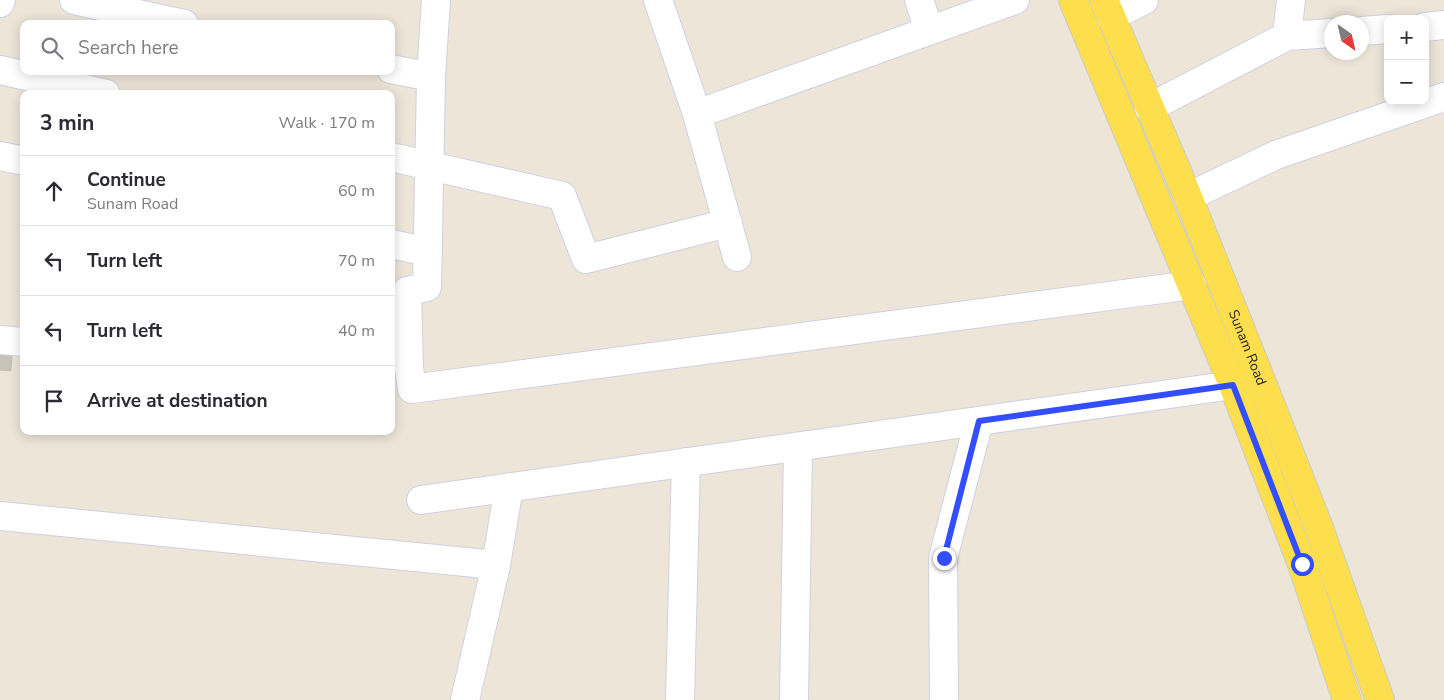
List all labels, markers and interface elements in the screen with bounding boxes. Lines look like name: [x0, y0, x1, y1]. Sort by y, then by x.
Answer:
north arrow: [1324, 15, 1369, 60]
map controls: [1384, 15, 1429, 105]
button: +: [1384, 15, 1429, 60]
search box: [20, 20, 395, 75]
icon: search: [38, 34, 66, 62]
text: Search here: [78, 35, 179, 61]
button: −: [1384, 60, 1429, 105]
text: 3 min: [40, 109, 94, 137]
text: Walk · 170 m: [279, 112, 375, 134]
text: Continue: [87, 167, 166, 193]
icon: ahead: [40, 177, 68, 205]
text: 60 m: [338, 180, 375, 202]
text: Sunam Road: [87, 193, 178, 215]
icon: left: [40, 247, 68, 275]
text: Turn left: [87, 248, 162, 274]
text: 70 m: [338, 250, 375, 272]
street label: Sunam Road: [1224, 307, 1271, 388]
icon: left: [40, 317, 68, 345]
text: Turn left: [87, 318, 162, 344]
text: 40 m: [338, 320, 375, 342]
icon: arrive: [40, 387, 68, 415]
text: Arrive at destination: [87, 388, 268, 414]
route end: [933, 547, 956, 570]
route start: [1291, 553, 1314, 576]

